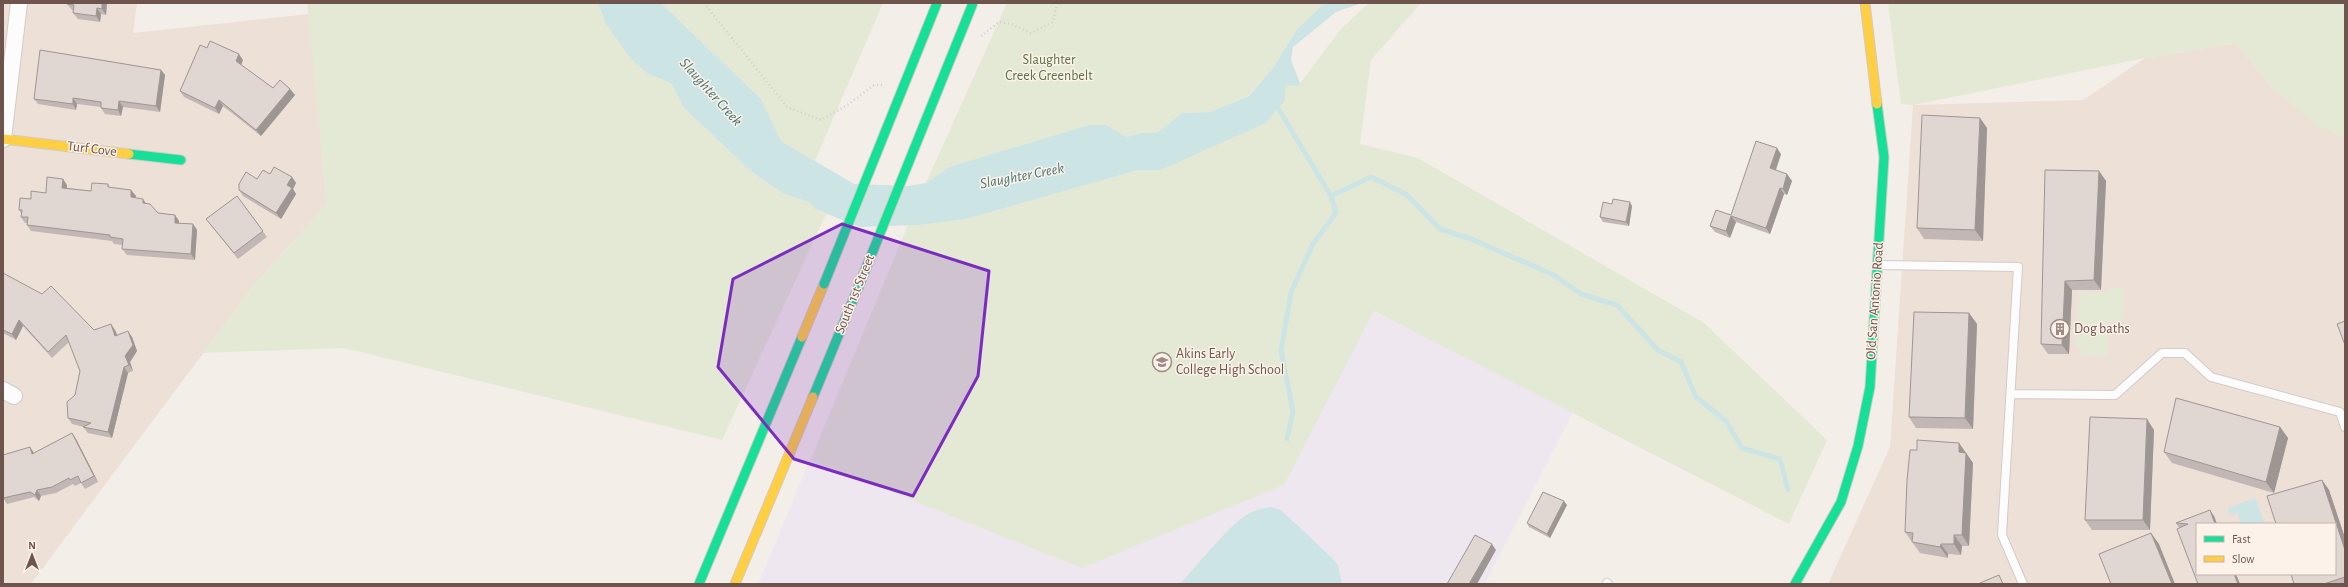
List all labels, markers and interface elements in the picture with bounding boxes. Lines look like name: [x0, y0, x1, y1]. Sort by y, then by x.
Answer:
park label: Slaughter Creek Greenbelt: [1005, 53, 1093, 83]
water label: Slaughter Creek: [677, 55, 745, 129]
street label: Turf Cove: [66, 139, 118, 159]
water label: Slaughter Creek: [979, 160, 1065, 192]
street label: Old San Antonio Road: [1864, 242, 1886, 360]
street label: South 1st Street: [833, 252, 877, 336]
building icon: Dog baths: [2049, 318, 2071, 340]
place label: Dog baths: [2074, 322, 2130, 336]
place label: Akins Early College High School: [1176, 347, 1284, 377]
school or university icon: Akins Early College High School: [1151, 351, 1173, 373]
legend: [2196, 523, 2336, 575]
text: Fast: [2232, 533, 2251, 545]
north arrow: [12, 535, 52, 575]
text: N: [28, 540, 36, 551]
text: Slow: [2232, 553, 2254, 565]

